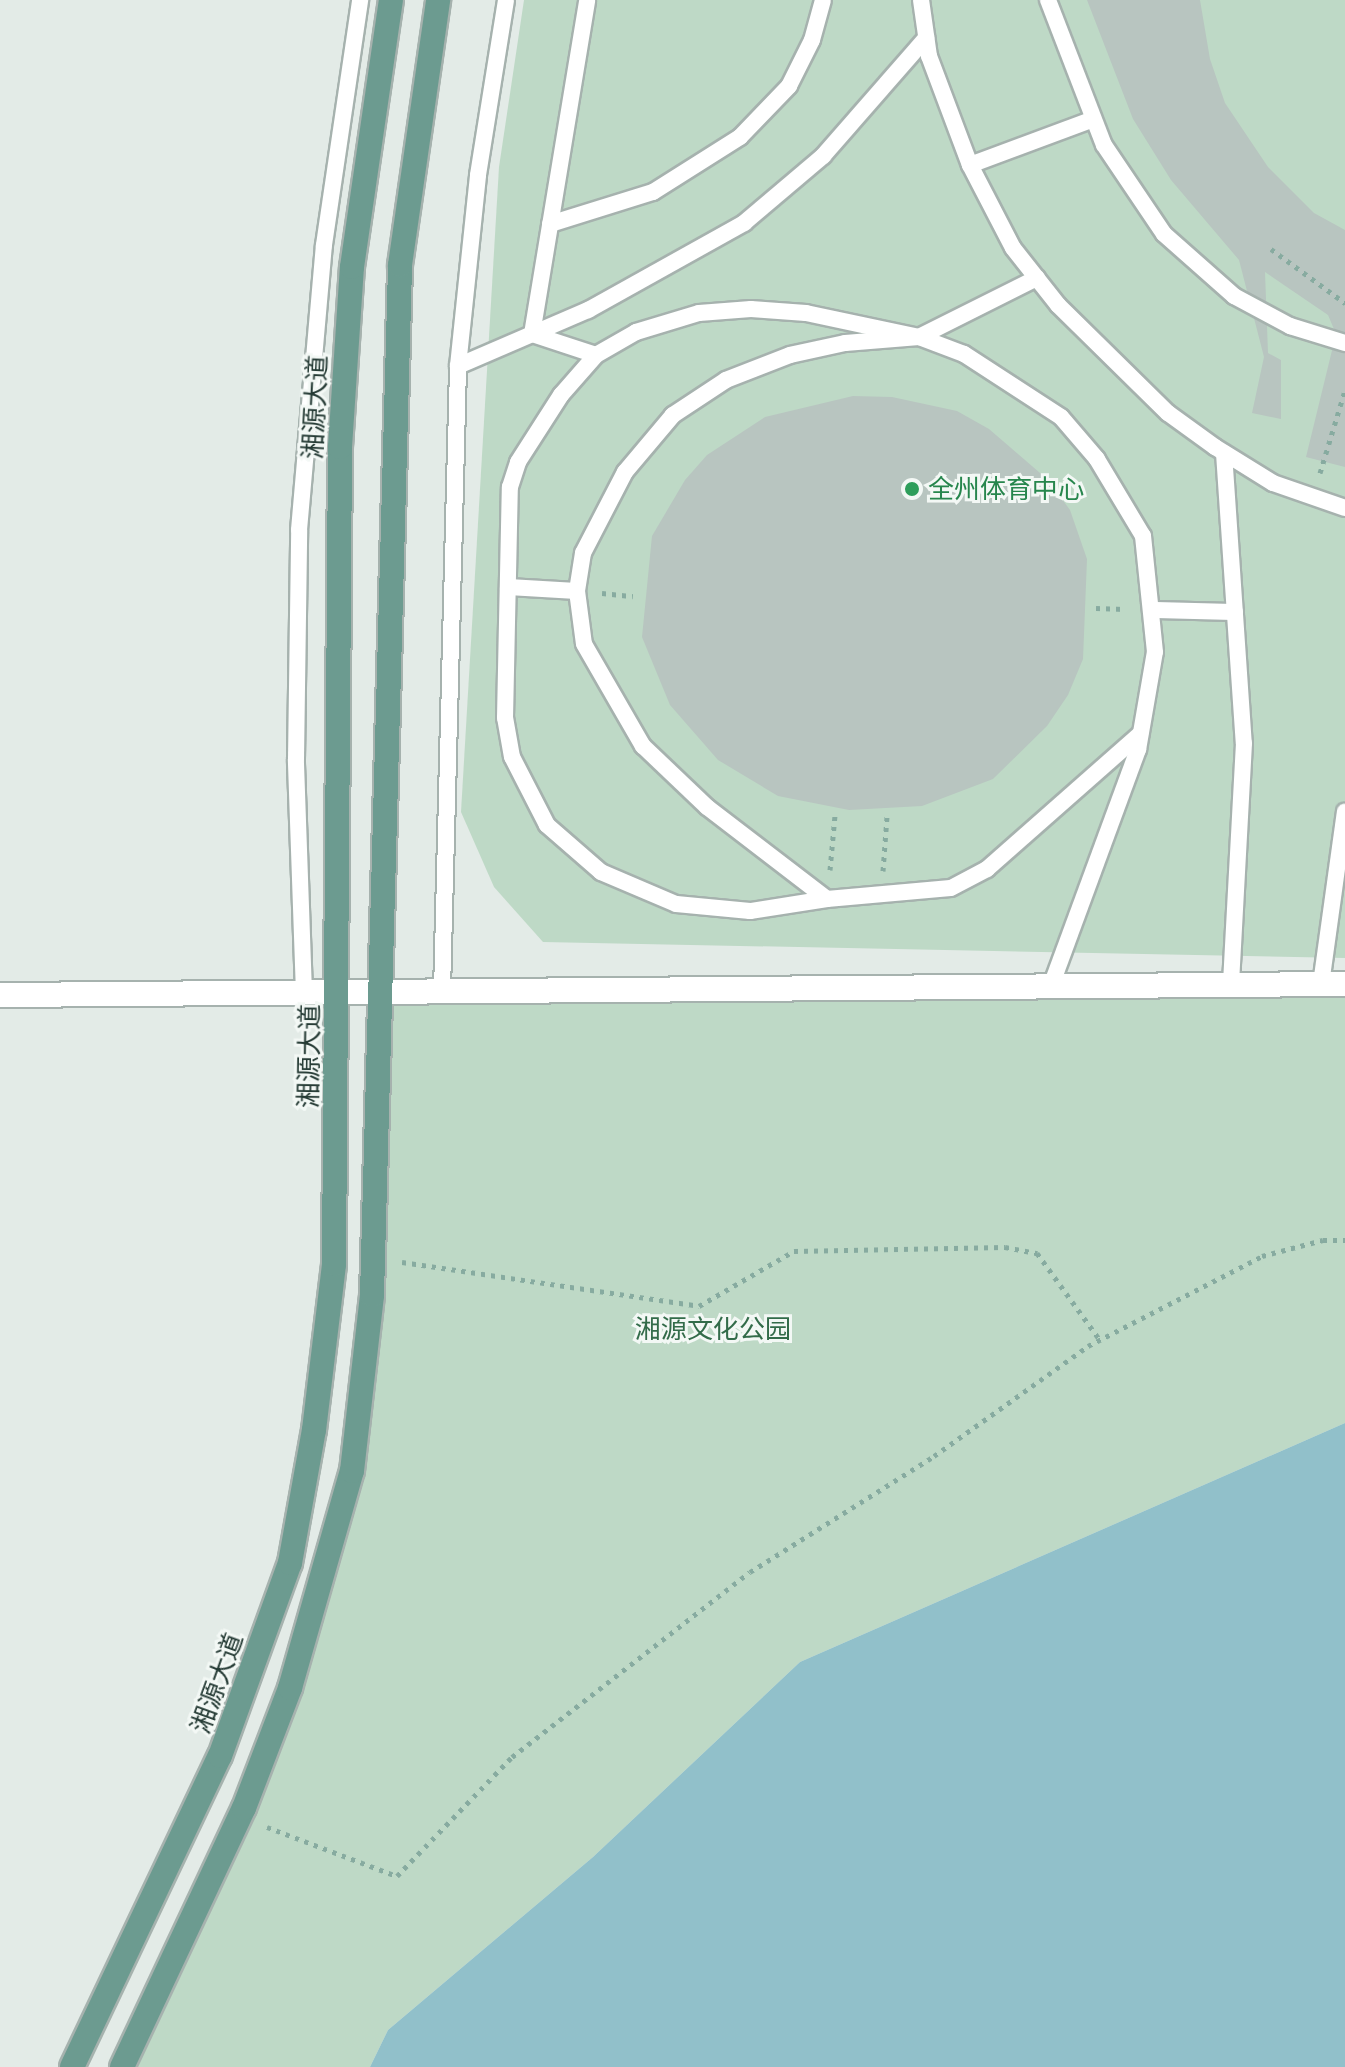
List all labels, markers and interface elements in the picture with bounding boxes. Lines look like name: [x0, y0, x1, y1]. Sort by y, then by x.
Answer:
street label: 湘源大道: [297, 354, 333, 460]
place label: 全州体育中心: [928, 473, 1084, 505]
marker: 全州体育中心: [903, 480, 921, 498]
street label: 湘源大道: [292, 1004, 326, 1108]
park label: 湘源文化公园: [635, 1313, 791, 1345]
street label: 湘源大道: [185, 1629, 249, 1737]

